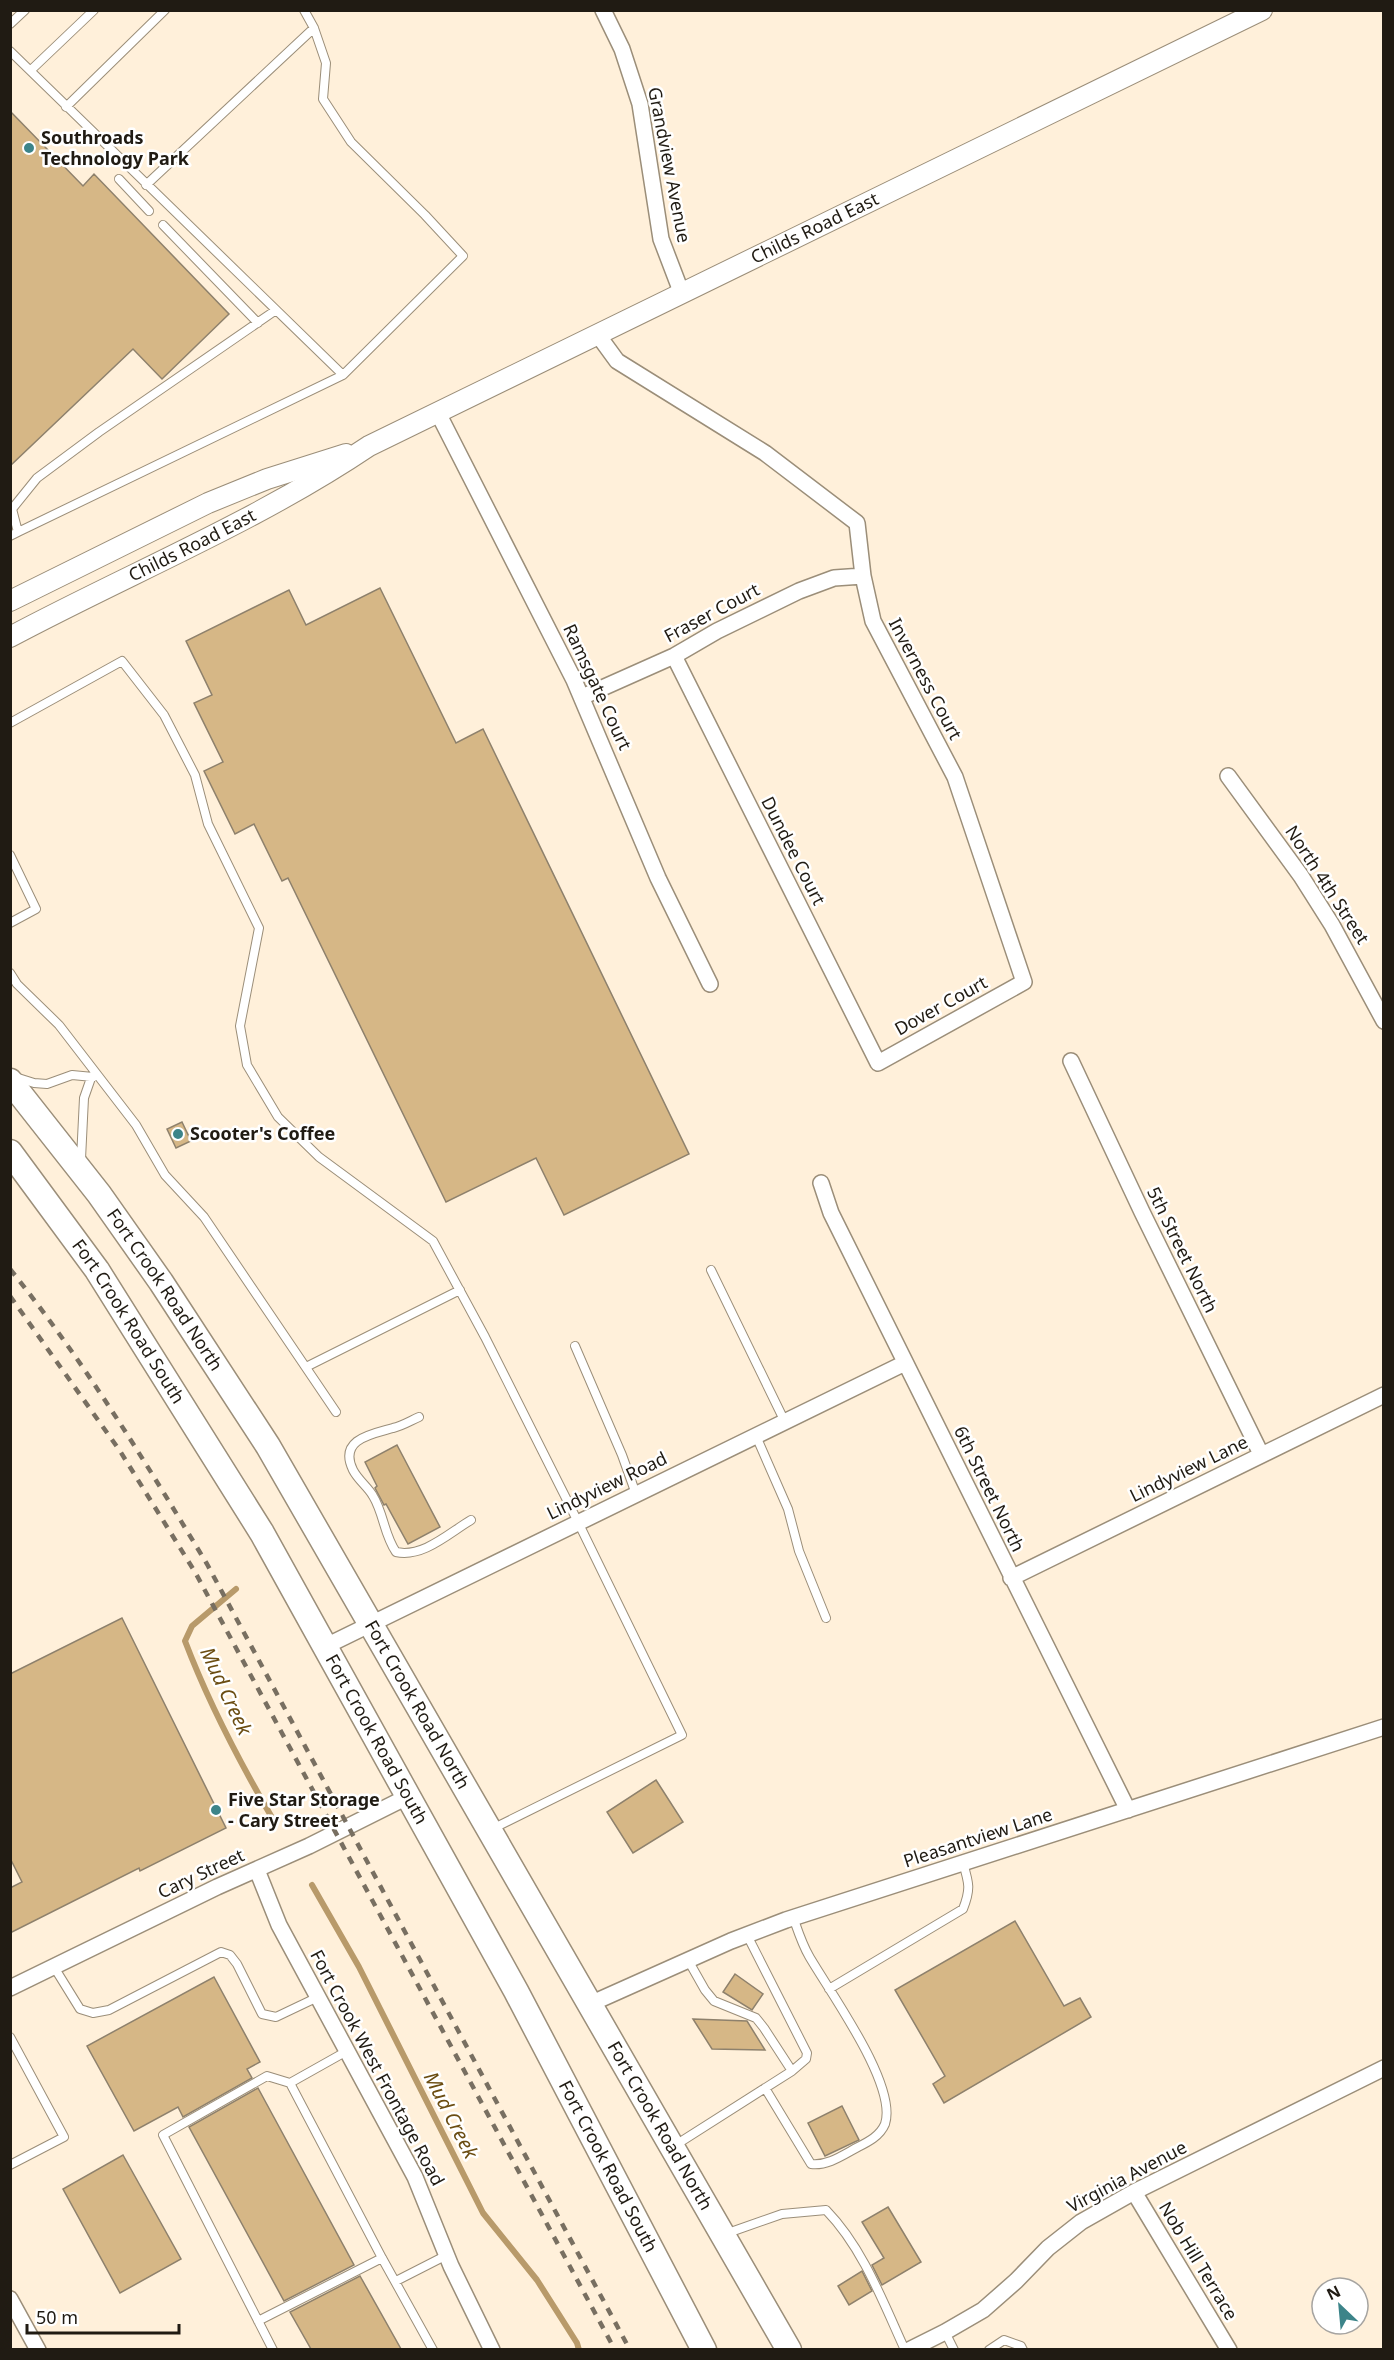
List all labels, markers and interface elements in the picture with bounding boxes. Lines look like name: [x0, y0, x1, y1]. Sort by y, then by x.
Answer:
street label: Grandview Avenue: [643, 85, 697, 245]
place label: Southroads Technology Park: [41, 125, 190, 170]
marker: Southroads Technology Park: [22, 141, 36, 155]
street label: Childs Road East: [746, 186, 883, 269]
street label: Childs Road East: [124, 502, 260, 586]
street label: Fraser Court: [660, 577, 764, 647]
street label: Inverness Court: [884, 614, 968, 744]
street label: Ramsgate Court: [558, 620, 638, 754]
street label: Dundee Court: [756, 792, 832, 909]
street label: North 4th Street: [1280, 820, 1376, 949]
street label: Dover Court: [890, 970, 992, 1040]
place label: Scooter's Coffee: [190, 1121, 335, 1145]
marker: Scooter's Coffee: [171, 1127, 185, 1141]
street label: 5th Street North: [1142, 1183, 1224, 1316]
street label: Fort Crook Road North: [102, 1203, 229, 1375]
street label: Fort Crook Road South: [67, 1234, 191, 1408]
street label: 6th Street North: [949, 1422, 1031, 1555]
street label: Lindyview Lane: [1125, 1429, 1252, 1507]
street label: Lindyview Road: [542, 1446, 671, 1525]
street label: Fort Crook Road North: [360, 1616, 476, 1793]
water label: Mud Creek: [194, 1642, 259, 1740]
street label: Fort Crook Road South: [321, 1650, 434, 1828]
place label: Five Star Storage - Cary Street: [228, 1787, 380, 1832]
street label: Pleasantview Lane: [900, 1802, 1055, 1872]
marker: Five Star Storage - Cary Street: [209, 1803, 223, 1817]
street label: Cary Street: [153, 1842, 248, 1904]
street label: Fort Crook West Frontage Road: [305, 1945, 450, 2190]
street label: Fort Crook Road North: [603, 2037, 719, 2214]
water label: Mud Creek: [418, 2067, 485, 2164]
street label: Fort Crook Road South: [554, 2076, 664, 2256]
street label: Virginia Avenue: [1063, 2134, 1191, 2218]
street label: Nob Hill Terrace: [1154, 2197, 1244, 2324]
north arrow: [1310, 2276, 1370, 2336]
text: N: [1323, 2280, 1344, 2305]
scale bar: [27, 2297, 178, 2335]
text: 50 m: [36, 2305, 78, 2329]

